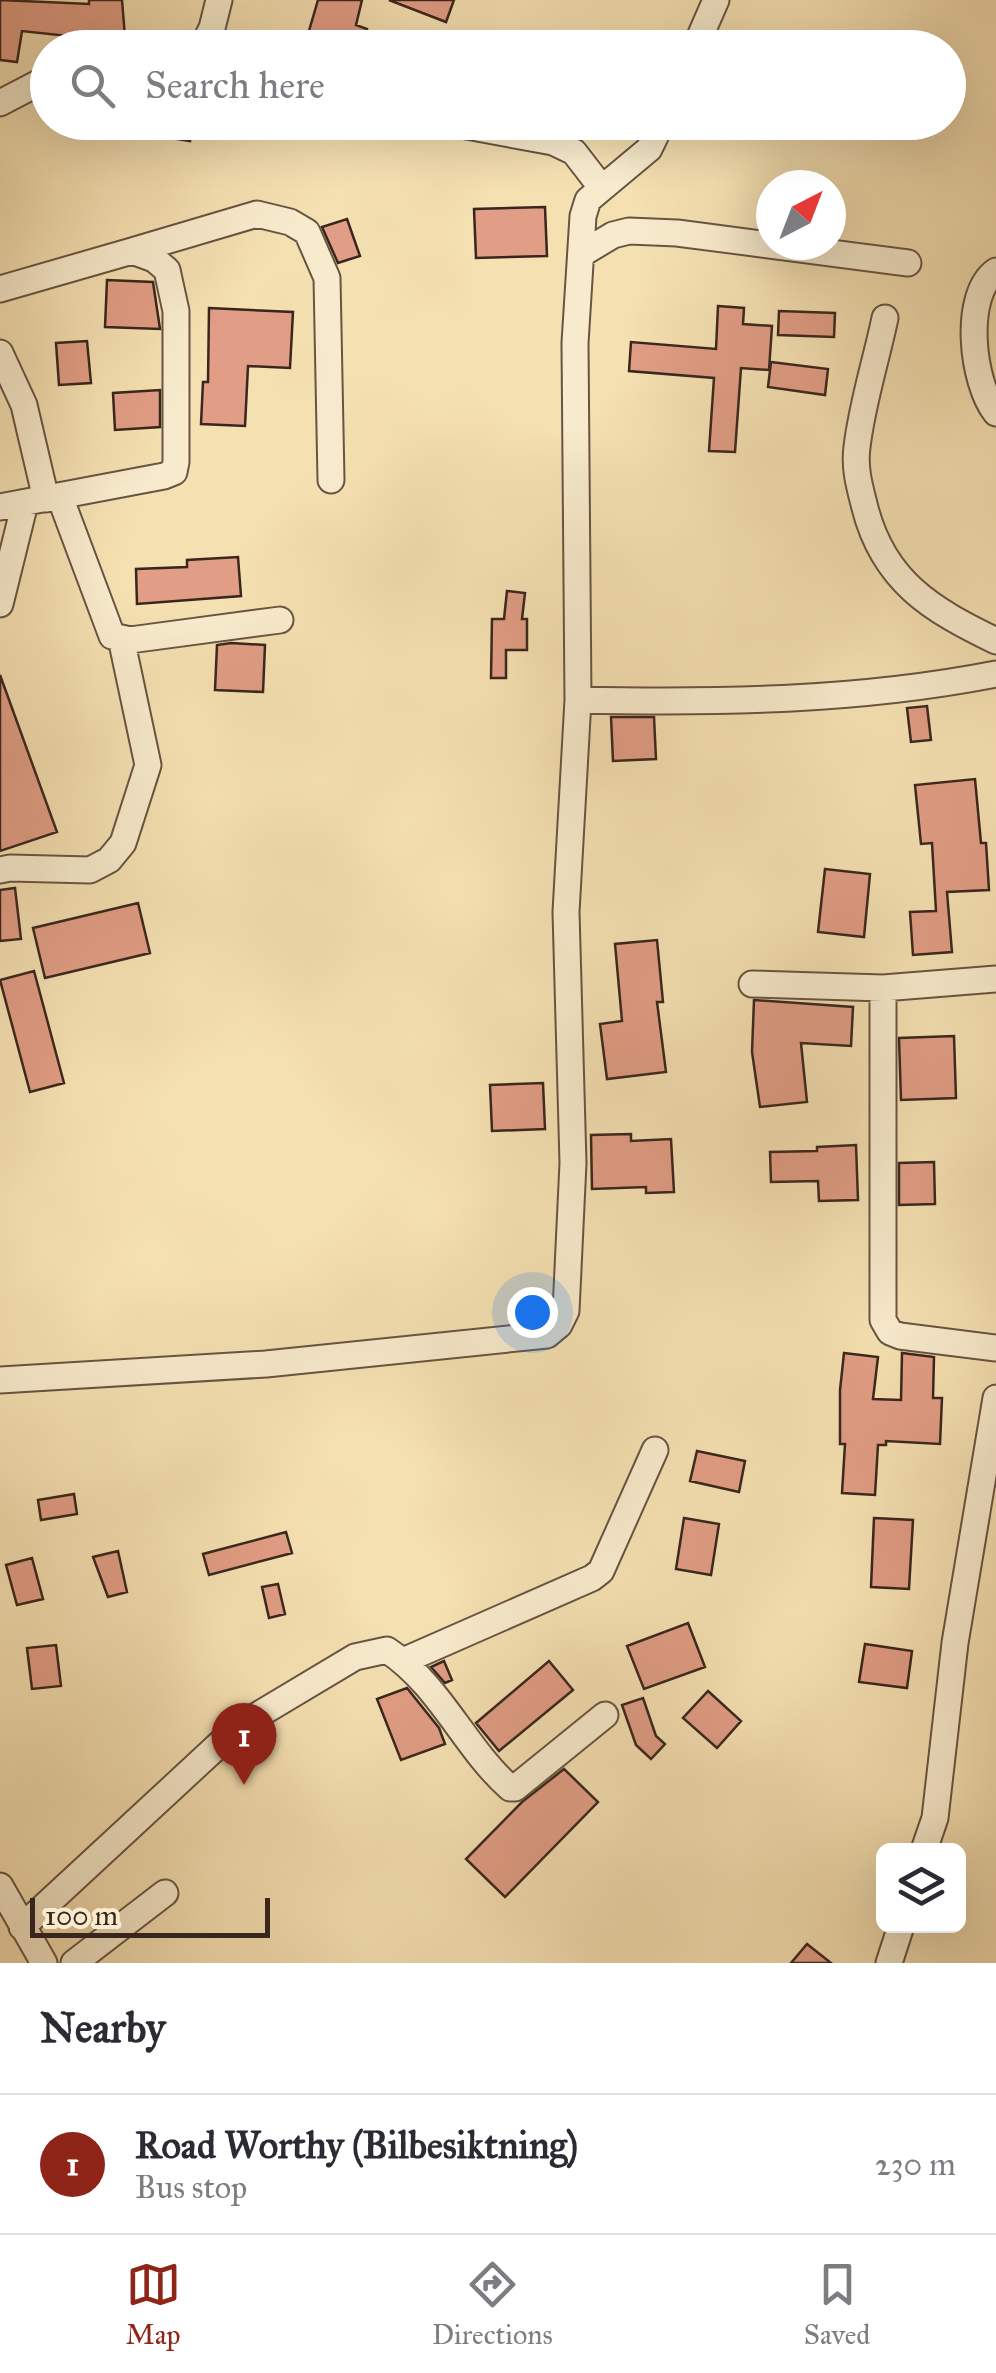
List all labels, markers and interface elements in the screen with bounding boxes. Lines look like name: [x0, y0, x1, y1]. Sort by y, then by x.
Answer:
search box: [30, 30, 966, 140]
icon: search: [65, 58, 120, 113]
text: Search here: [145, 62, 325, 108]
north arrow: [756, 170, 846, 260]
your location: [507, 1287, 558, 1338]
pin: 1: [212, 1702, 276, 1785]
map controls: [876, 1843, 966, 1933]
button: layers: [876, 1843, 966, 1933]
scale bar: [30, 1893, 270, 1938]
text: 100 m: [45, 1898, 118, 1933]
text: Nearby: [40, 2002, 165, 2054]
text: Road Worthy (Bilbesiktning): [135, 2122, 578, 2168]
text: 1: [66, 2145, 79, 2184]
text: 230 m: [875, 2145, 956, 2184]
text: Bus stop: [135, 2168, 247, 2207]
tab: Map: [126, 2257, 181, 2352]
tab: Directions: [432, 2257, 553, 2352]
tab: Saved: [804, 2257, 870, 2352]

